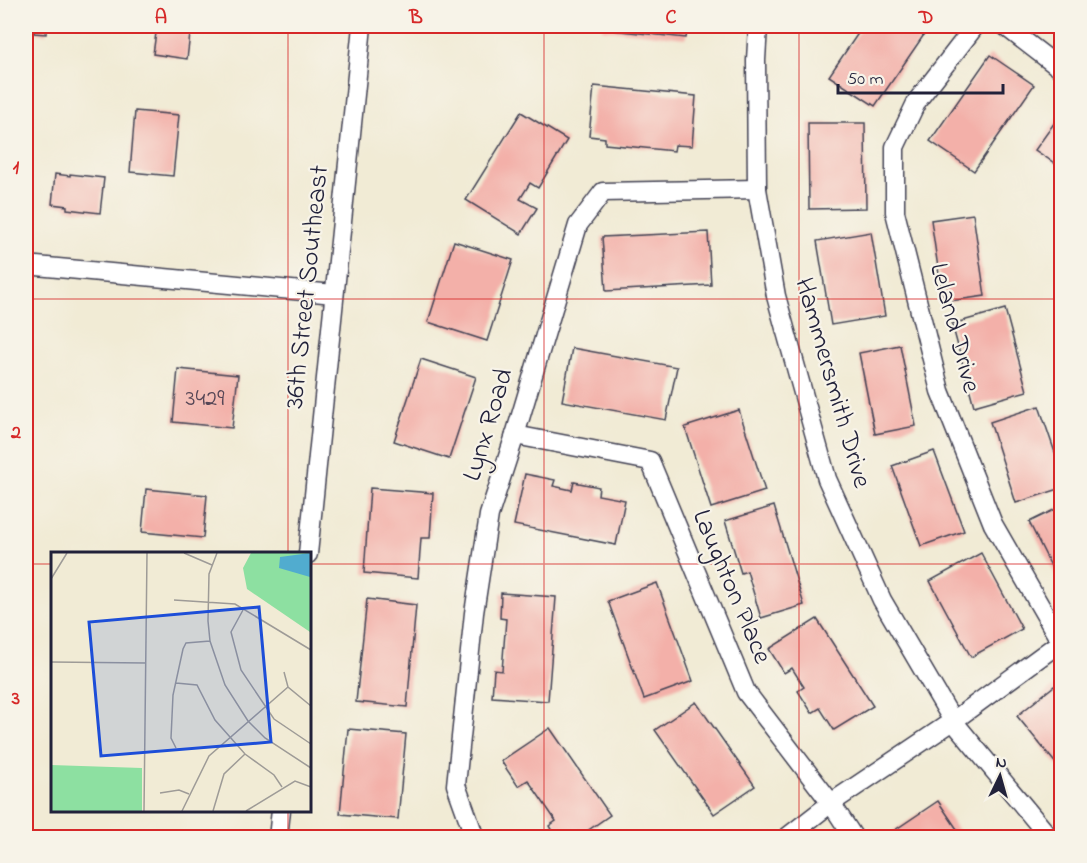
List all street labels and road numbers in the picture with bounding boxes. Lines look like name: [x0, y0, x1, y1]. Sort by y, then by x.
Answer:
street label: 36th Street Southeast: [276, 163, 340, 411]
street label: Leland Drive: [918, 259, 990, 398]
street label: Hammersmith Drive: [783, 273, 881, 494]
street label: Lynx Road: [453, 364, 525, 486]
street label: Laughton Place: [681, 504, 781, 671]

